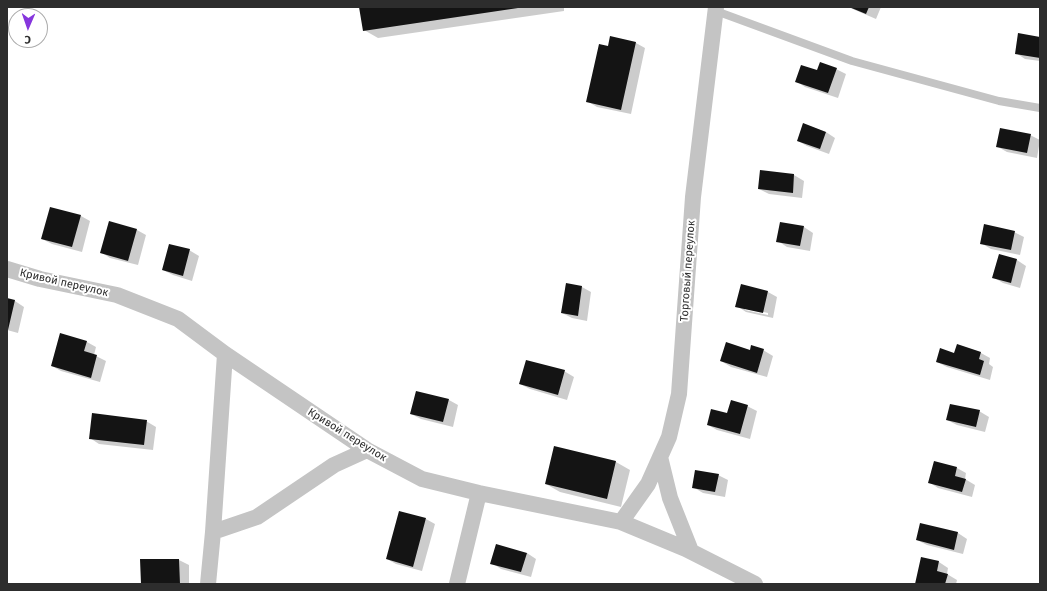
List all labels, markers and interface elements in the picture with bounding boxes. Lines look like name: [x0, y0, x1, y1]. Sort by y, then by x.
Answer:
north arrow: [8, 8, 48, 48]
text: С: [24, 33, 31, 46]
street label: Торговый переулок: [678, 220, 698, 322]
street label: Кривой переулок: [18, 266, 110, 300]
street label: Кривой переулок: [305, 405, 389, 465]

